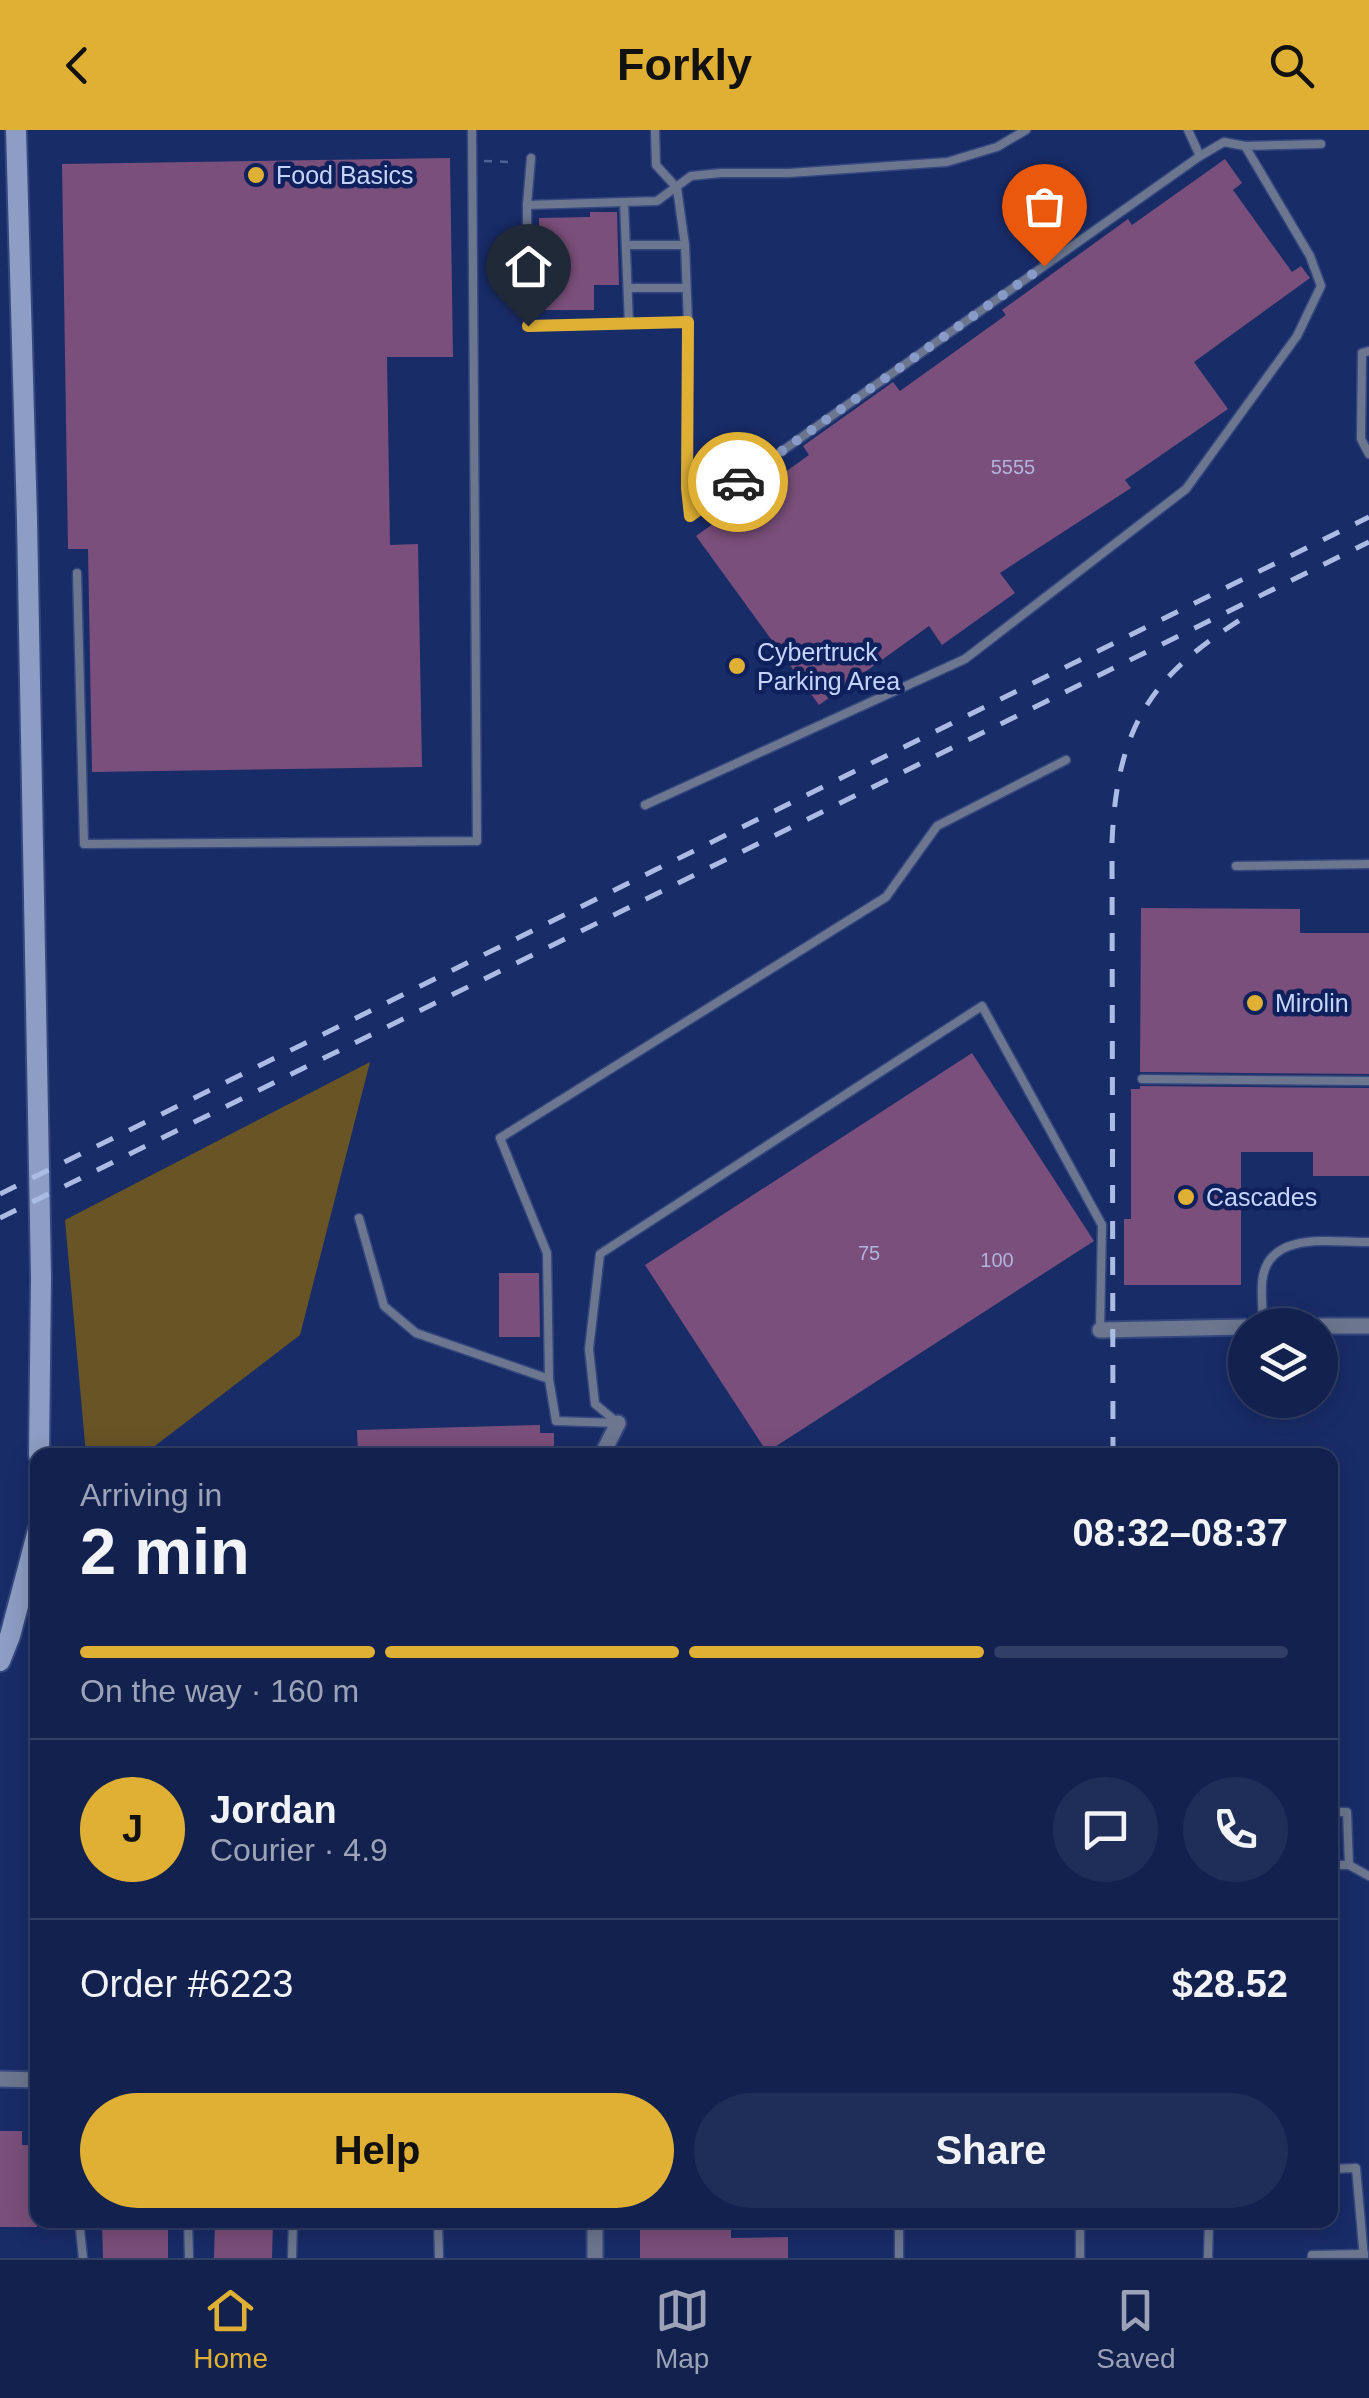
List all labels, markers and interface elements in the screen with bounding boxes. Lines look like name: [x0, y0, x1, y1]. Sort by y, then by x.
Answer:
icon: back: [50, 38, 105, 93]
icon: search: [1264, 38, 1319, 93]
text: Forkly: [617, 39, 752, 90]
place label: Food Basics: [276, 161, 414, 189]
marker: Food Basics: [245, 164, 267, 186]
pin: [1002, 164, 1087, 267]
icon: bag: [1017, 179, 1072, 234]
pin: [486, 224, 571, 327]
icon: home: [501, 239, 556, 294]
courier: [688, 432, 788, 532]
icon: car: [711, 455, 766, 510]
house number: 5555: [991, 456, 1035, 478]
place label: Cybertruck Parking Area: [757, 638, 900, 695]
marker: Cybertruck Parking Area: [726, 655, 748, 677]
place label: Mirolin: [1275, 989, 1349, 1017]
marker: Mirolin: [1244, 992, 1266, 1014]
place label: Cascades: [1206, 1183, 1317, 1211]
marker: Cascades: [1175, 1186, 1197, 1208]
house number: 75: [858, 1242, 880, 1264]
house number: 100: [980, 1249, 1014, 1271]
map controls: [1228, 1308, 1338, 1418]
button: layers: [1228, 1308, 1338, 1418]
text: Arriving in: [80, 1477, 222, 1513]
text: 08:32–08:37: [1072, 1512, 1288, 1554]
text: 2 min: [80, 1515, 250, 1588]
text: On the way · 160 m: [80, 1673, 359, 1709]
button: chat: [1053, 1777, 1158, 1882]
button: phone: [1183, 1777, 1288, 1882]
text: Jordan: [210, 1789, 337, 1831]
text: J: [122, 1808, 143, 1850]
text: Courier · 4.9: [210, 1832, 388, 1868]
text: Order #6223: [80, 1963, 293, 2005]
text: $28.52: [1172, 1963, 1288, 2005]
button: Help: [80, 2093, 674, 2208]
button: Share: [694, 2093, 1288, 2208]
tab: Home: [193, 2283, 268, 2375]
tab: Map: [655, 2283, 710, 2375]
tab: Saved: [1096, 2283, 1176, 2375]

